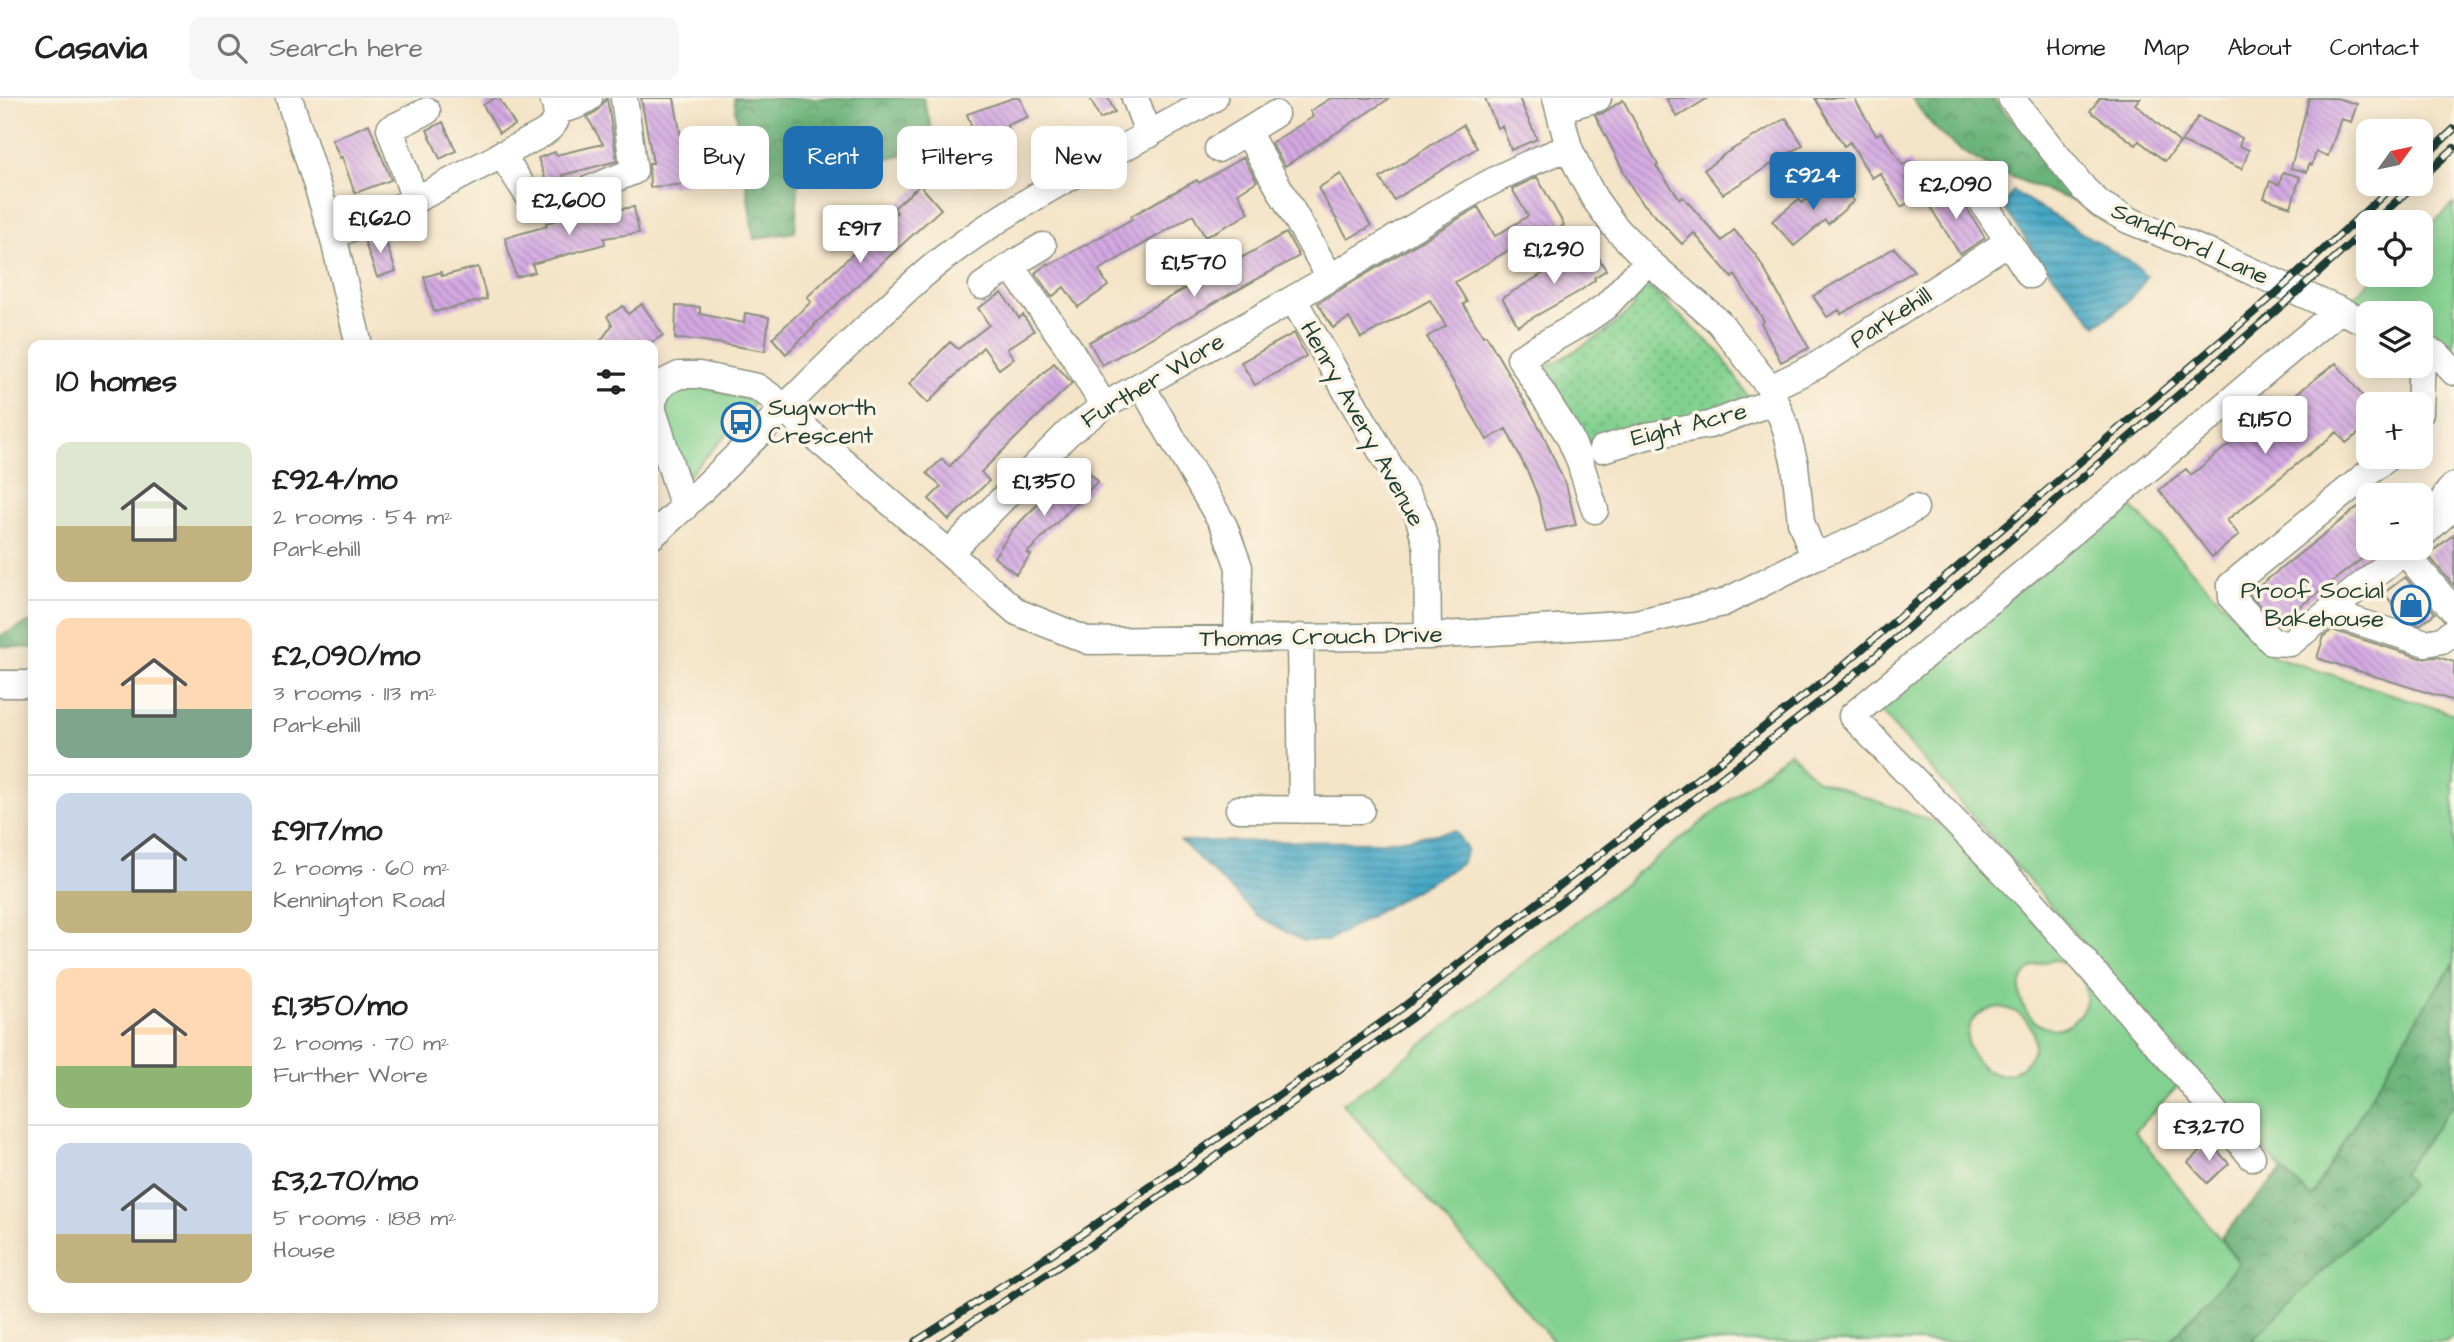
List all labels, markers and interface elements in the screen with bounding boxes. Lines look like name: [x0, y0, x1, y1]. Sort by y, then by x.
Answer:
search box: [189, 17, 679, 80]
text: Casavia: [35, 25, 147, 71]
icon: search: [213, 29, 251, 67]
text: Search here: [269, 30, 423, 66]
text: Home: [2046, 31, 2106, 65]
text: Map: [2144, 31, 2189, 65]
text: About: [2227, 31, 2292, 65]
text: Contact: [2330, 31, 2419, 65]
north arrow: [2356, 119, 2432, 196]
map controls: [2356, 119, 2433, 560]
chip: Buy: [679, 126, 769, 189]
chip: Rent: [783, 126, 883, 189]
chip: Filters: [897, 126, 1017, 189]
chip: New: [1031, 126, 1127, 189]
pin: £924: [1772, 152, 1854, 212]
text: £924: [1786, 159, 1840, 191]
pin: £2,090: [1899, 162, 2013, 221]
text: £2,090: [1920, 168, 1992, 200]
pin: £2,600: [512, 178, 626, 237]
text: £2,600: [532, 184, 606, 216]
street label: Sandford Lane: [2106, 194, 2274, 294]
pin: £1,620: [323, 195, 437, 255]
text: £1,620: [349, 202, 411, 234]
pin: £917: [819, 206, 901, 265]
button: locate: [2356, 210, 2433, 287]
text: £917: [839, 212, 881, 244]
pin: £1,290: [1497, 226, 1611, 286]
text: £1,290: [1524, 233, 1584, 265]
pin: £1,570: [1137, 240, 1251, 299]
text: £1,570: [1162, 246, 1226, 278]
street label: Parkehill: [1843, 279, 1939, 357]
button: layers: [2356, 301, 2433, 378]
street label: Henry Avery Avenue: [1290, 315, 1433, 533]
street label: Further Wore: [1075, 325, 1231, 437]
text: 10 homes: [56, 361, 177, 403]
icon: filters: [592, 363, 630, 401]
place label: Sugworth Crescent: [768, 391, 876, 453]
button: +: [2356, 392, 2433, 469]
street label: Eight Acre: [1628, 394, 1751, 457]
pin: £1,150: [2208, 396, 2322, 456]
bus stop icon: Sugworth Crescent: [720, 401, 762, 443]
text: £1,150: [2238, 403, 2292, 435]
pin: £1,350: [987, 458, 1101, 518]
text: £924/mo: [273, 459, 398, 501]
text: £1,350: [1013, 465, 1075, 497]
icon: home: [112, 470, 196, 554]
button: −: [2356, 483, 2433, 560]
text: 2 rooms · 54 m²: [273, 501, 453, 533]
text: Parkehill: [273, 533, 361, 565]
place label: Proof Social Bakehouse: [2241, 574, 2384, 636]
shop icon: Proof Social Bakehouse: [2390, 584, 2432, 626]
street label: Thomas Crouch Drive: [1199, 618, 1443, 656]
text: £2,090/mo: [273, 635, 420, 677]
icon: home: [112, 646, 196, 730]
text: 3 rooms · 113 m²: [273, 677, 437, 709]
text: Parkehill: [273, 709, 361, 741]
text: £917/mo: [273, 810, 382, 852]
icon: home: [112, 821, 196, 905]
text: 2 rooms · 60 m²: [273, 852, 450, 884]
text: Kennington Road: [273, 884, 445, 916]
text: £1,350/mo: [273, 985, 408, 1027]
icon: home: [112, 996, 196, 1080]
text: 2 rooms · 70 m²: [273, 1027, 449, 1059]
text: Further Wore: [273, 1059, 428, 1091]
pin: £3,270: [2152, 1104, 2266, 1163]
text: £3,270: [2174, 1110, 2244, 1142]
text: £3,270/mo: [273, 1160, 418, 1202]
icon: home: [112, 1171, 196, 1255]
text: 5 rooms · 188 m²: [273, 1202, 457, 1234]
text: House: [273, 1234, 336, 1266]

